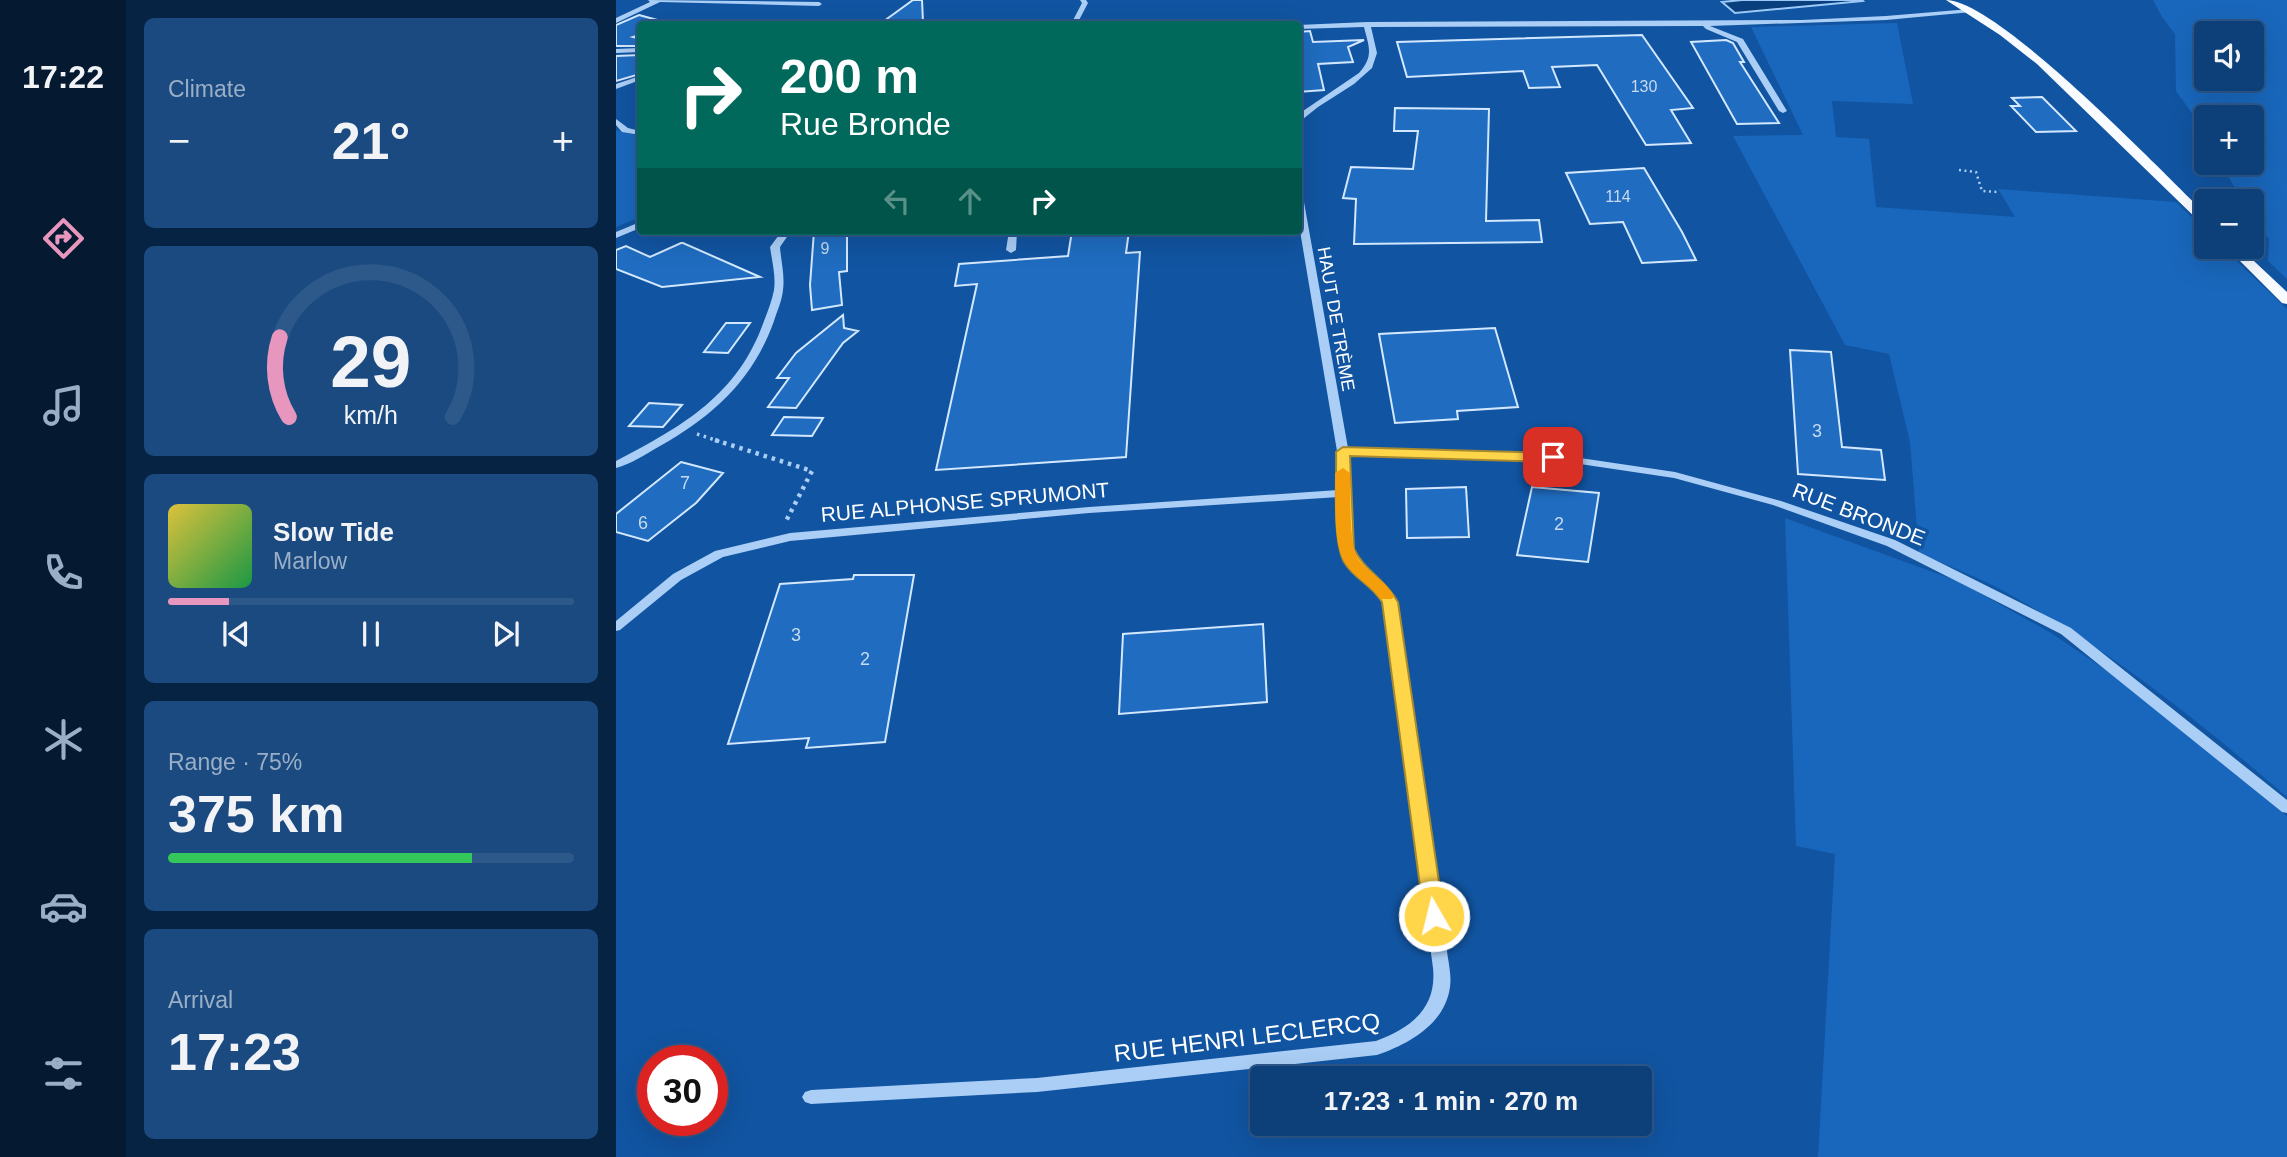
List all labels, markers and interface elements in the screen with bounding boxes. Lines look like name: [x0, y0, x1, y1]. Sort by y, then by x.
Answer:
map controls: [2194, 21, 2264, 259]
button: sound: [2194, 21, 2264, 91]
icon: right: [665, 49, 756, 140]
text: 200 m: [780, 49, 919, 103]
text: 17:22: [22, 59, 104, 95]
text: Climate: [168, 76, 246, 102]
house number: 130: [1631, 78, 1657, 95]
button: +: [2194, 105, 2264, 175]
text: Rue Bronde: [780, 106, 951, 142]
text: 21°: [332, 112, 410, 170]
text: −: [168, 120, 190, 162]
text: +: [552, 120, 574, 162]
icon: left: [878, 182, 916, 220]
icon: ahead: [951, 182, 989, 220]
icon: right: [1024, 182, 1062, 220]
house number: 114: [1605, 188, 1631, 205]
button: −: [2194, 189, 2264, 259]
icon: directions: [39, 214, 88, 263]
house number: 9: [821, 240, 830, 257]
street label: HAUT DE TRÈME: [1313, 245, 1359, 393]
text: 29: [331, 321, 411, 402]
icon: music: [39, 381, 88, 430]
text: km/h: [344, 400, 398, 428]
house number: 3: [1812, 421, 1822, 441]
pin: [1523, 427, 1583, 487]
icon: arrive: [1534, 438, 1572, 476]
house number: 7: [680, 473, 690, 493]
street label: RUE ALPHONSE SPRUMONT: [820, 478, 1110, 526]
street label: RUE BRONDE: [1790, 478, 1928, 550]
house number: 6: [638, 513, 648, 533]
house number: 2: [1554, 514, 1564, 534]
text: Slow Tide: [273, 517, 394, 547]
icon: phone: [39, 548, 88, 597]
text: Marlow: [273, 548, 347, 574]
icon: previous: [217, 615, 255, 653]
icon: pause: [352, 615, 390, 653]
icon: next: [487, 615, 525, 653]
house number: 3: [791, 625, 801, 645]
house number: 2: [860, 649, 870, 669]
icon: climate: [39, 715, 88, 764]
text: Range · 75%: [168, 749, 302, 775]
text: 375 km: [168, 785, 344, 843]
position arrow: [1397, 879, 1471, 953]
icon: car: [39, 882, 88, 931]
text: Arrival: [168, 987, 233, 1013]
street label: RUE HENRI LECLERCQ: [1112, 1007, 1382, 1067]
text: 17:23: [168, 1023, 301, 1081]
speed limit sign: 30: [637, 1045, 728, 1136]
icon: filters: [39, 1049, 88, 1098]
text: 17:23 · 1 min · 270 m: [1324, 1086, 1578, 1116]

